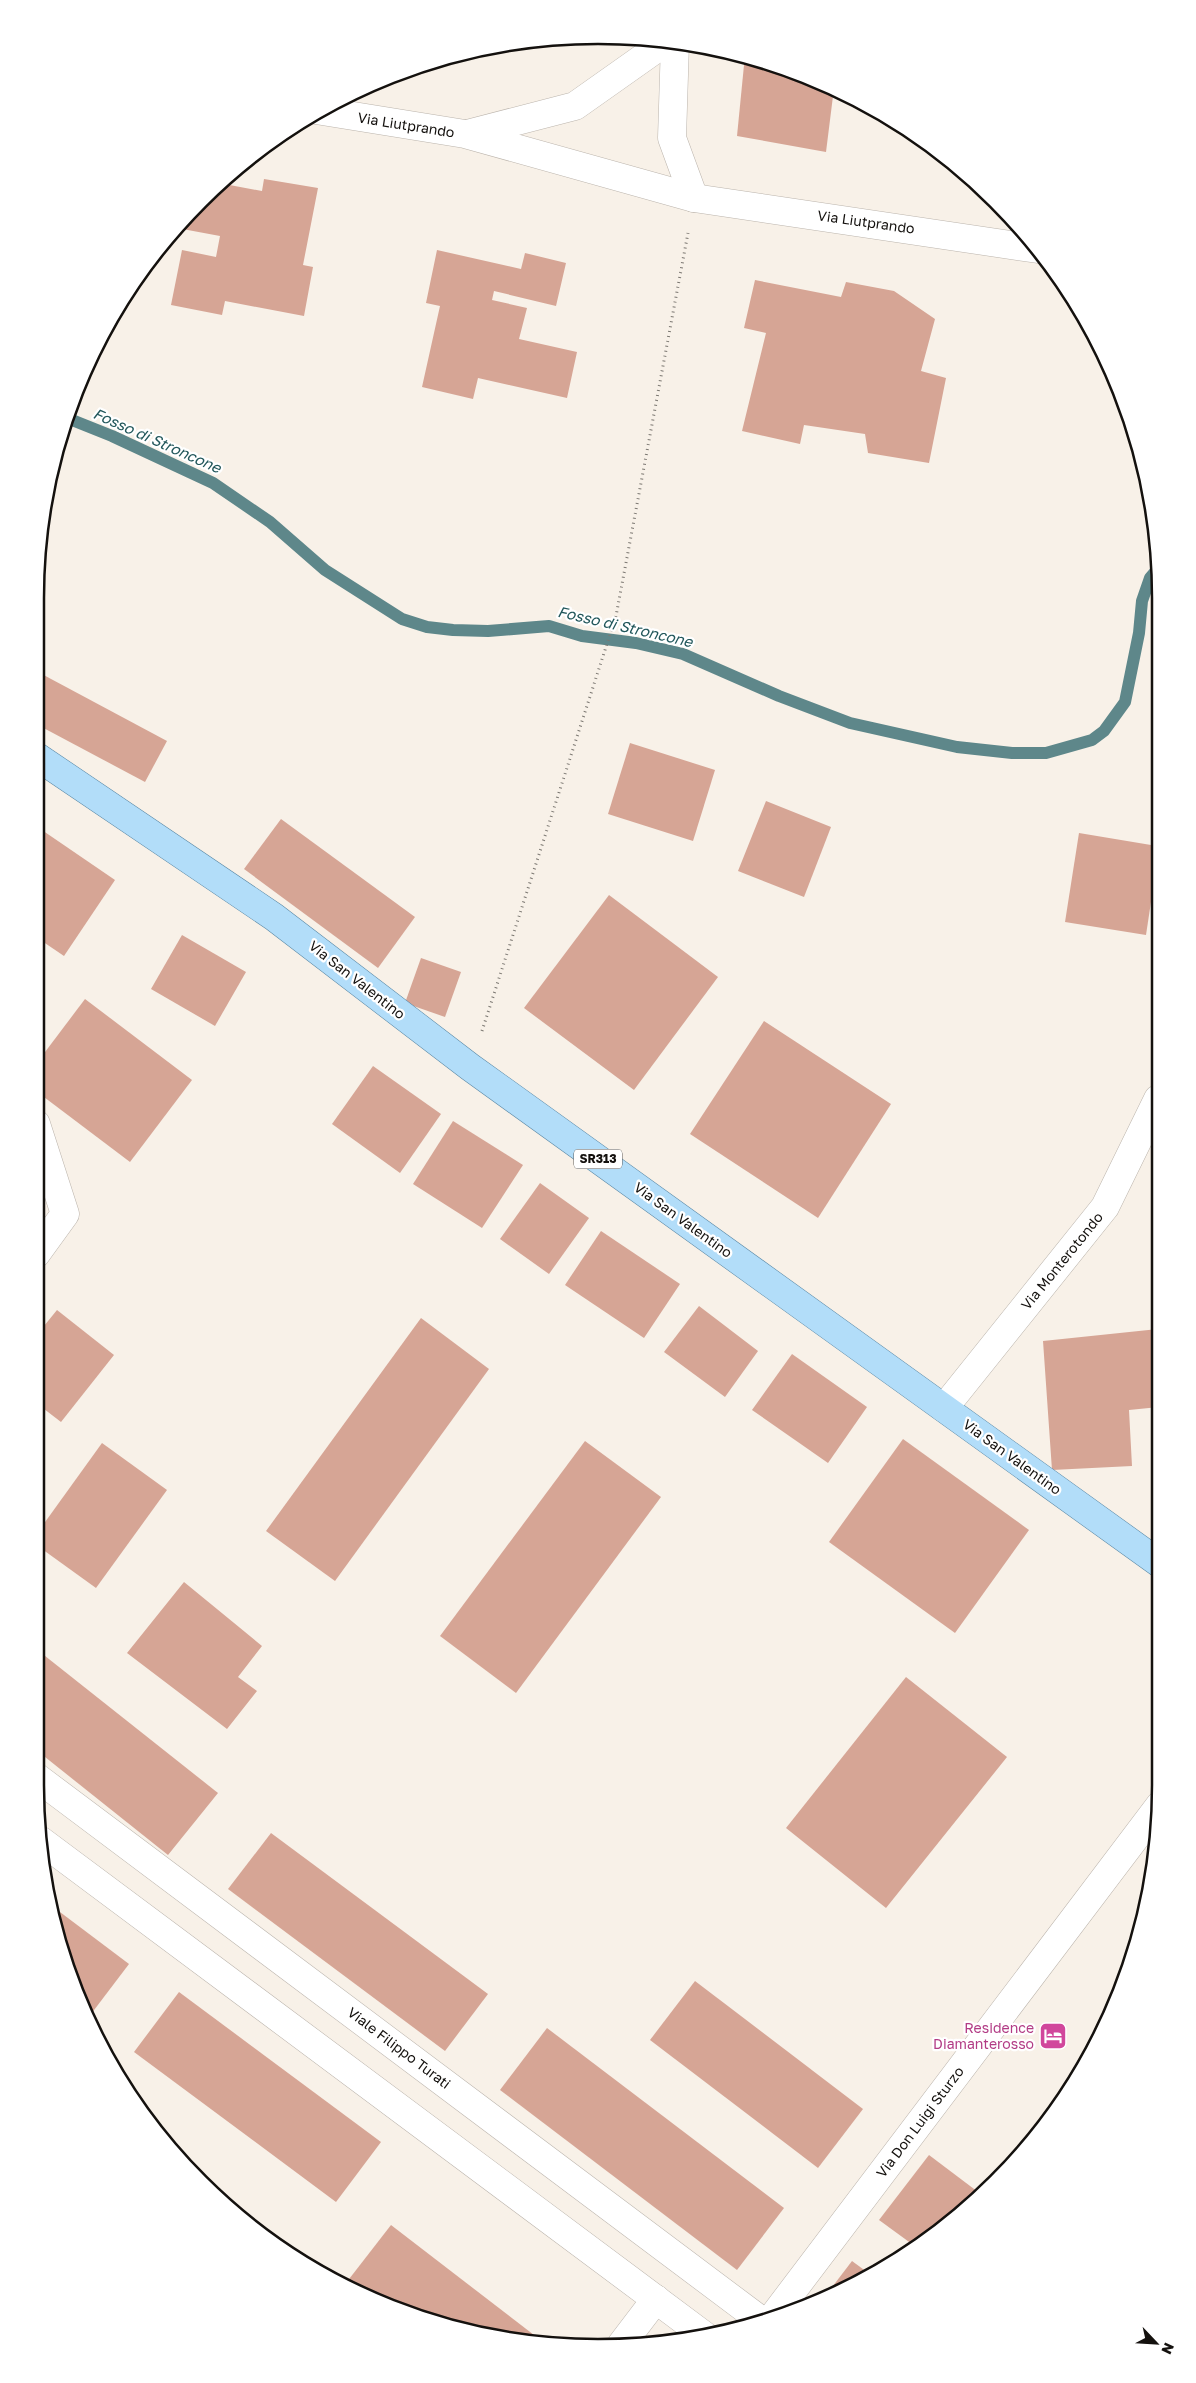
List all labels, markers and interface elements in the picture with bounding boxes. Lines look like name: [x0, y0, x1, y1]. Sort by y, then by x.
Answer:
street label: Via Liutprando: [356, 108, 456, 141]
street label: Via Liutprando: [816, 206, 916, 237]
water label: Fosso di Stroncone: [91, 404, 225, 477]
water label: Fosso di Stroncone: [556, 602, 696, 651]
street label: Via San Valentino: [306, 937, 409, 1022]
road number: SR313: [574, 1150, 622, 1168]
street label: Via San Valentino: [631, 1178, 736, 1261]
street label: Via Monterotondo: [1017, 1209, 1106, 1313]
street label: Via San Valentino: [960, 1415, 1065, 1498]
street label: Viale Filippo Turati: [344, 2003, 454, 2092]
place label: Residence Diamanterosso: [933, 2019, 1034, 2052]
hotel icon: Residence Diamanterosso: [1038, 2021, 1068, 2051]
street label: Via Don Luigi Sturzo: [872, 2063, 967, 2181]
north arrow: [1131, 2318, 1181, 2368]
text: N: [1158, 2340, 1178, 2357]

